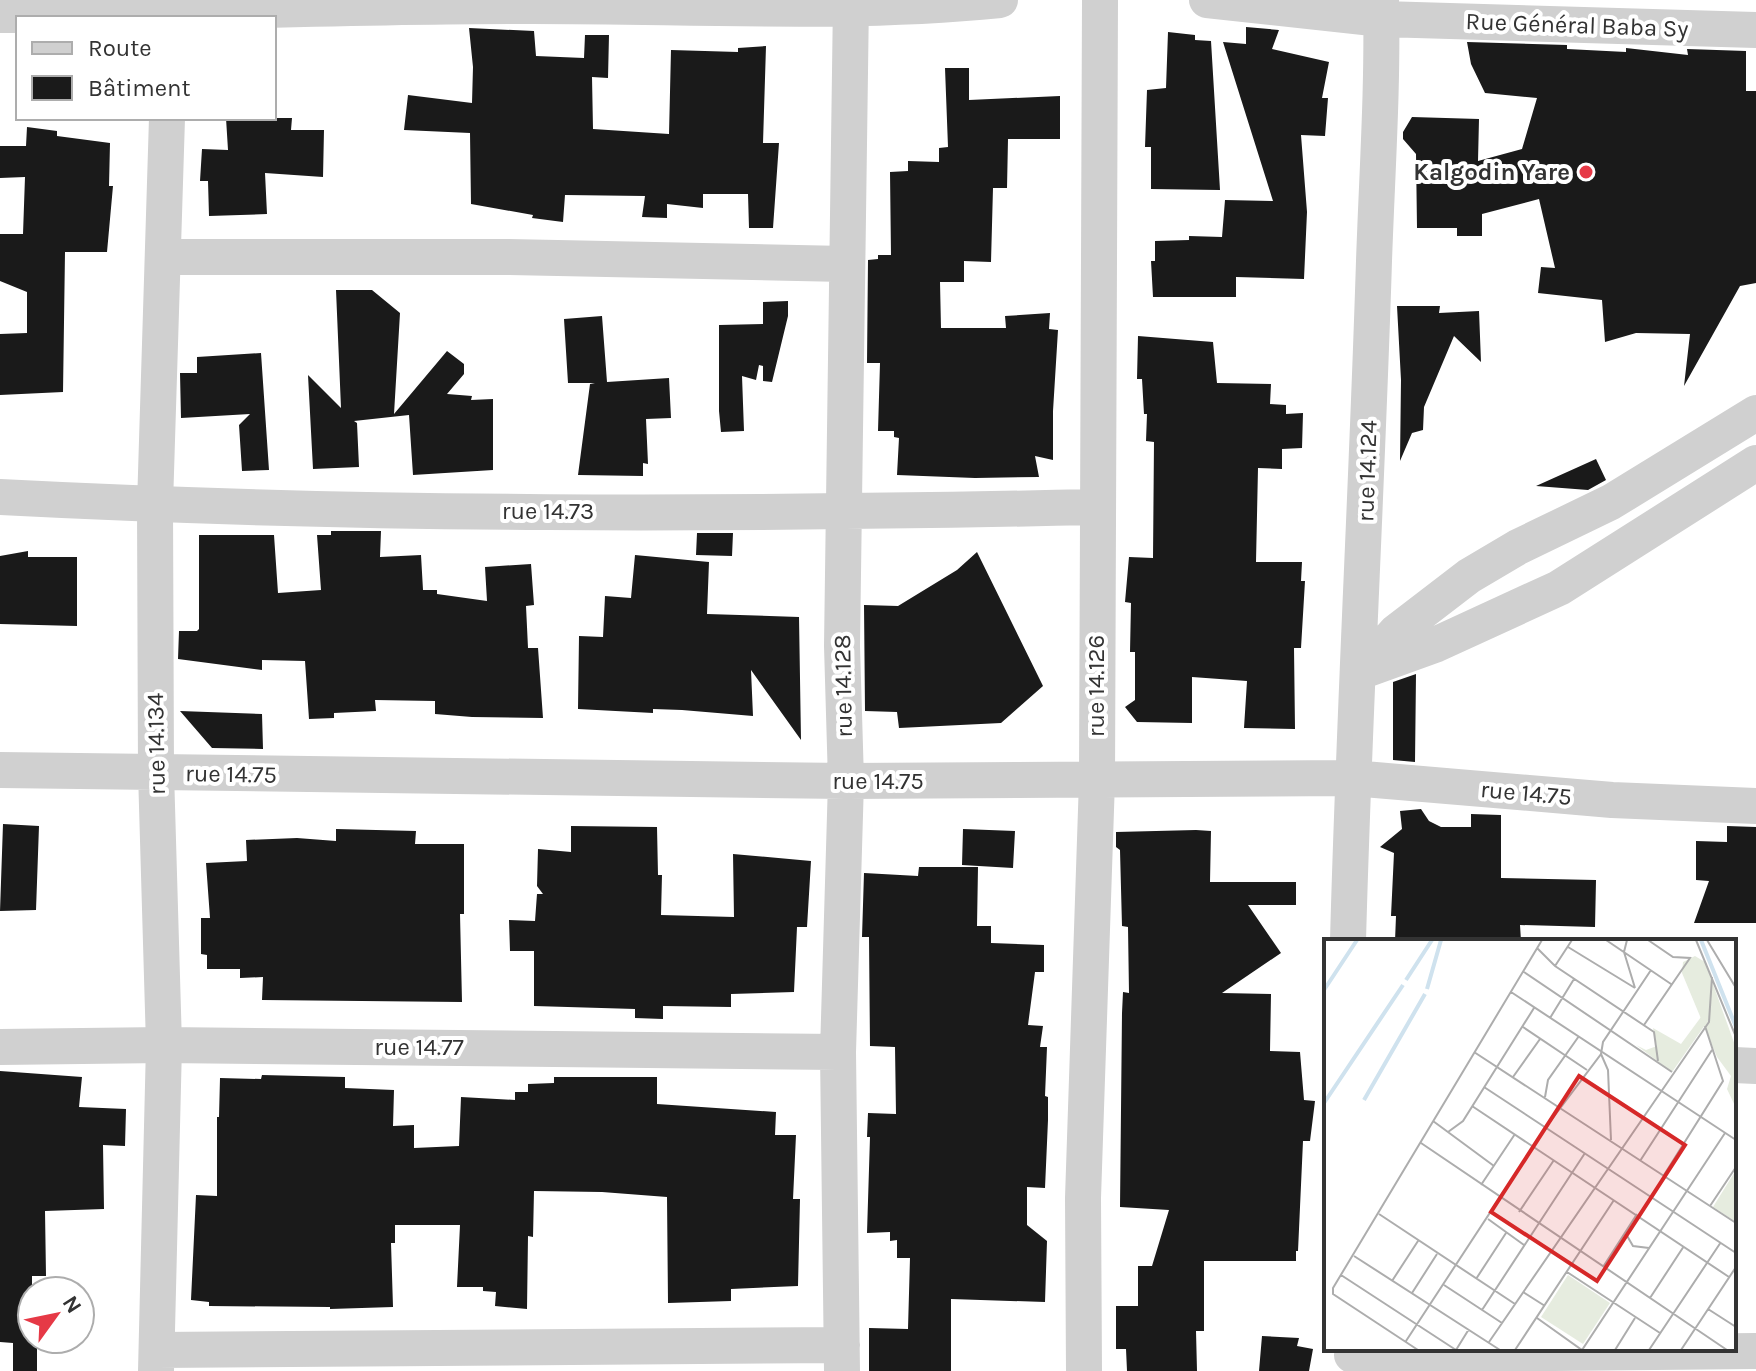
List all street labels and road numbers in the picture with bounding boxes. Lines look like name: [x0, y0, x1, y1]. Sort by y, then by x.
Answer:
street label: Rue Général Baba Sy: [1465, 7, 1689, 43]
street label: rue 14.124: [1351, 419, 1383, 523]
street label: rue 14.73: [502, 497, 594, 525]
street label: rue 14.128: [828, 634, 858, 738]
street label: rue 14.126: [1082, 635, 1110, 737]
street label: rue 14.134: [141, 693, 171, 795]
street label: rue 14.75: [185, 759, 277, 789]
street label: rue 14.75: [832, 767, 924, 795]
street label: rue 14.75: [1479, 775, 1573, 811]
street label: rue 14.77: [374, 1033, 464, 1061]

